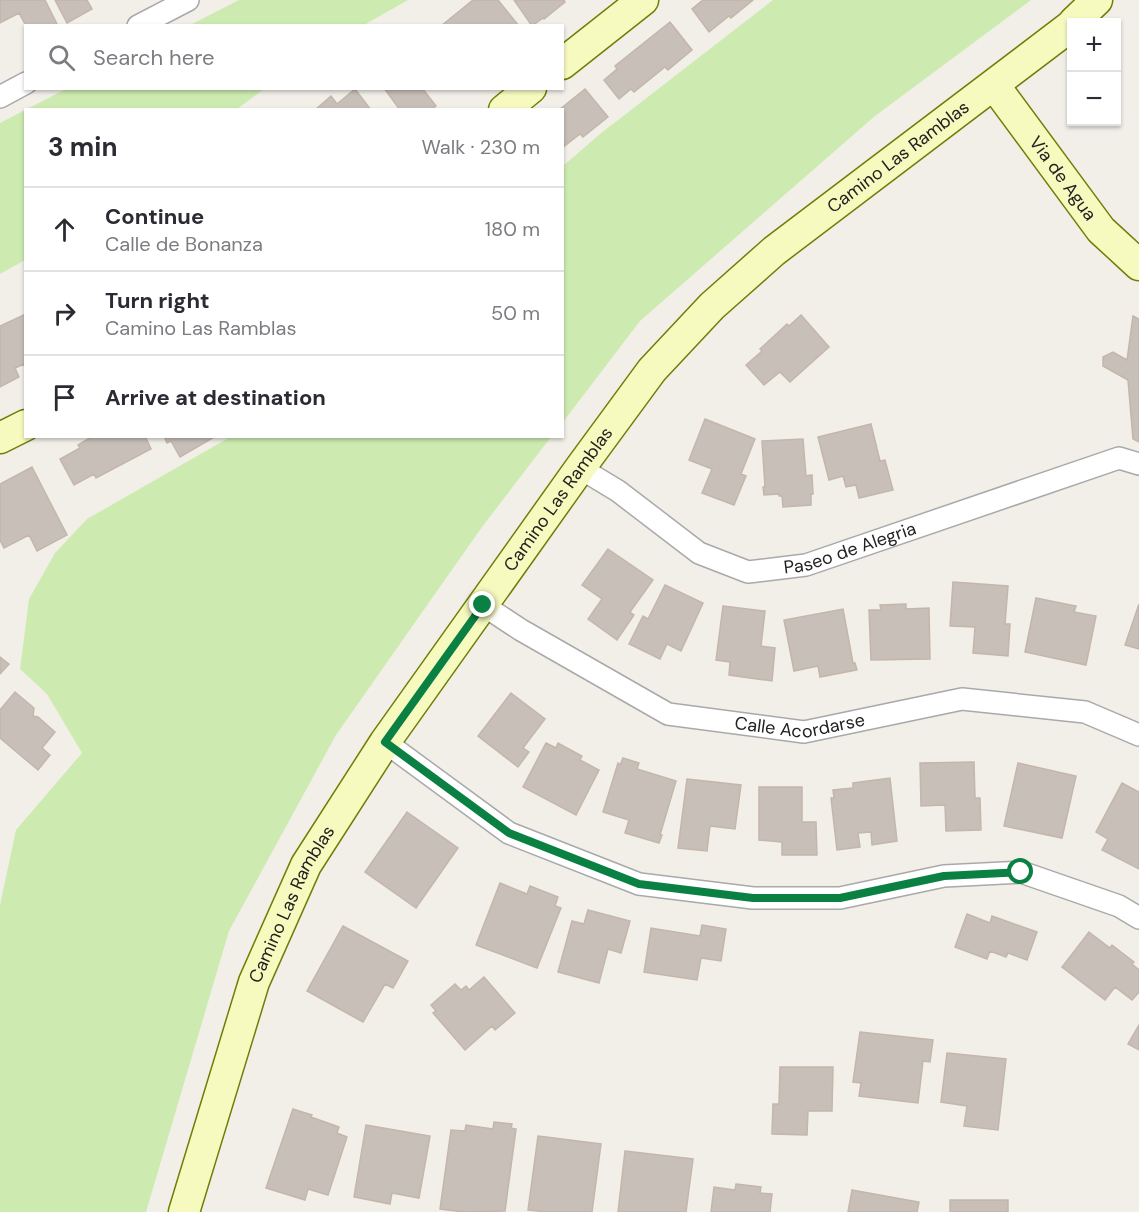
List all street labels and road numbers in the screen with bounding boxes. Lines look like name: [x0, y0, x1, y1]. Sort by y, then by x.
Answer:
street label: Camino Las Ramblas: [822, 95, 974, 219]
street label: Via de Agua: [1024, 131, 1102, 225]
street label: Camino Las Ramblas: [498, 422, 618, 576]
street label: Paseo de Alegria: [782, 516, 919, 580]
street label: Calle Acordarse: [733, 708, 867, 744]
street label: Camino Las Ramblas: [243, 821, 340, 987]

